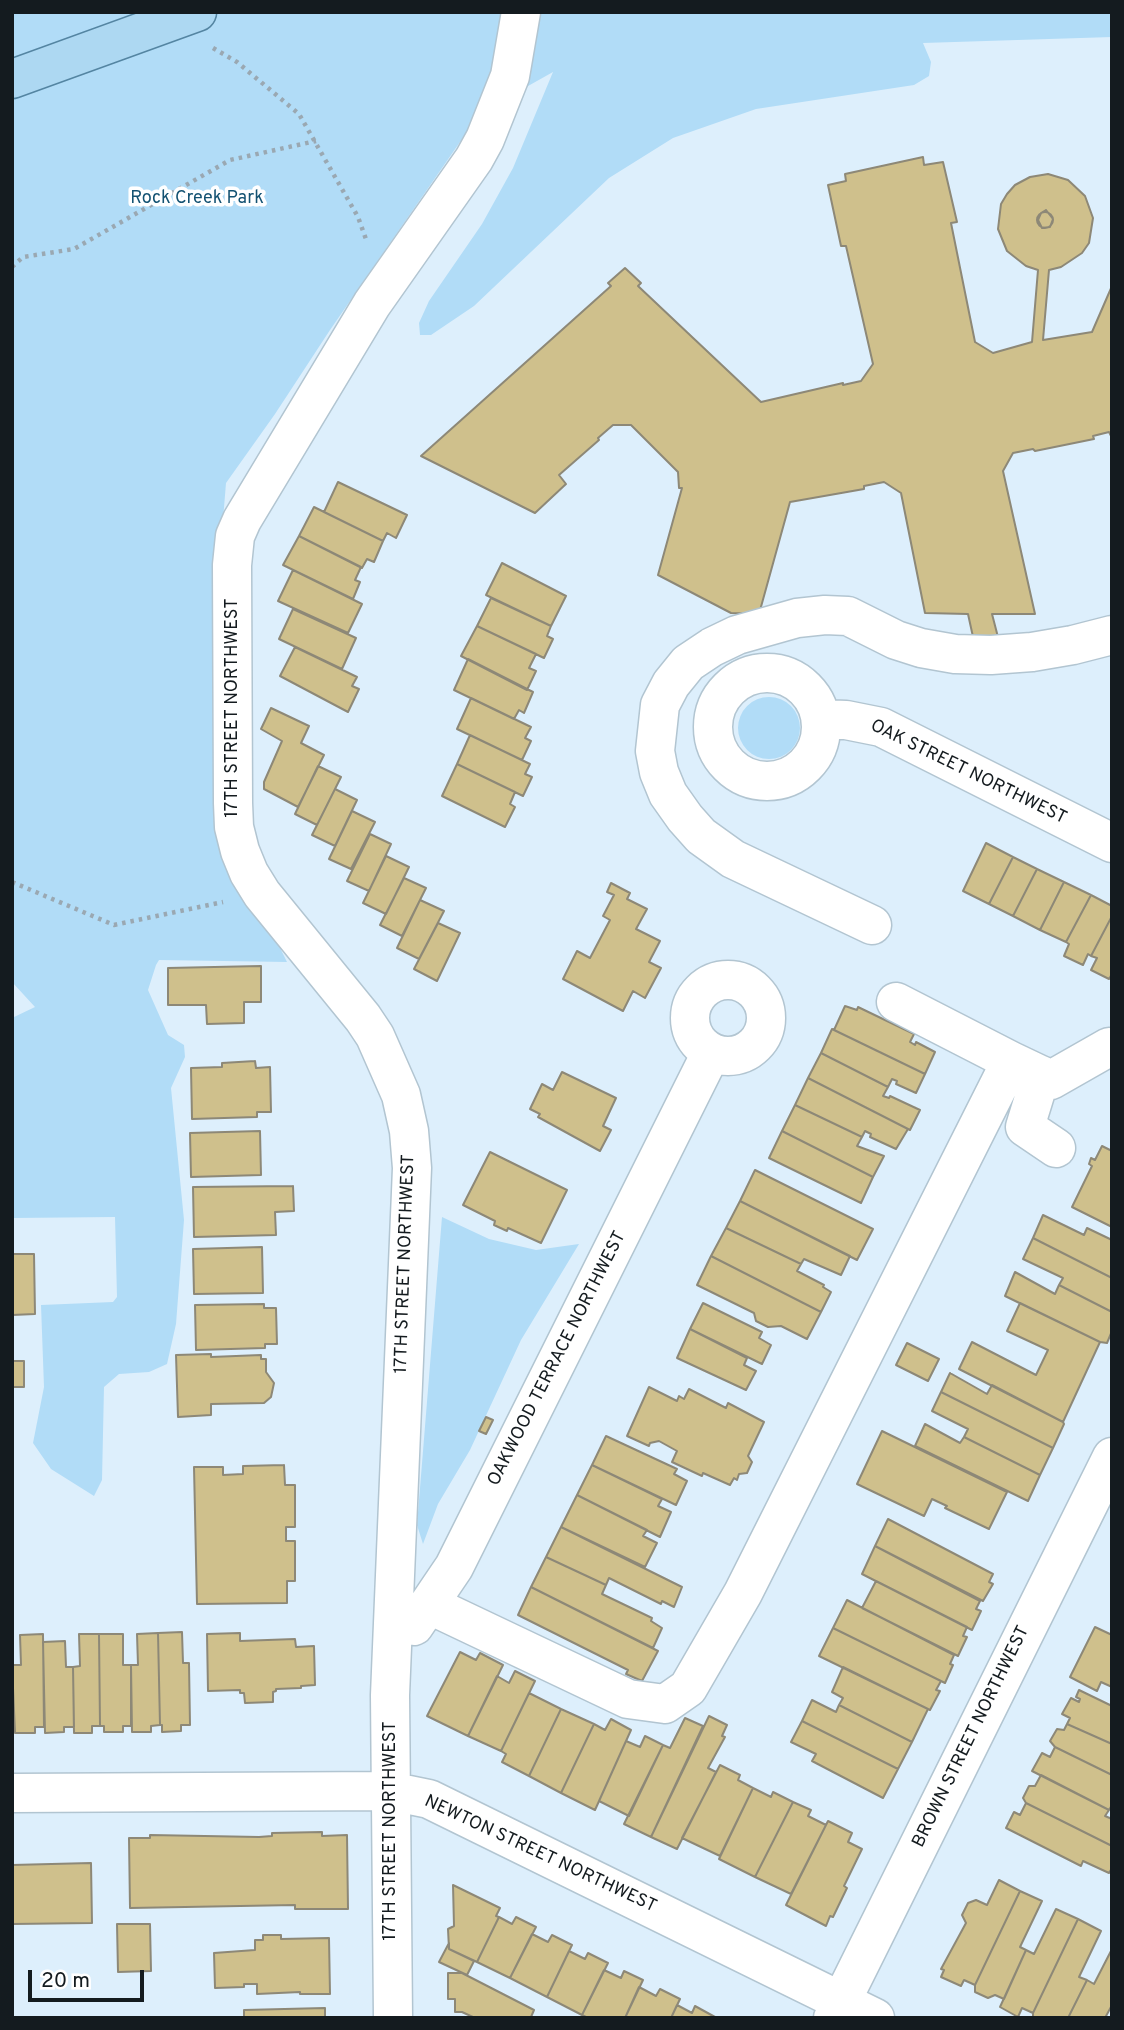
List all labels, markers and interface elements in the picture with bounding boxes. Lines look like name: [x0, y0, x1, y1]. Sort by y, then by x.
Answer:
park label: Rock Creek Park: [130, 188, 264, 210]
street label: 17TH STREET NORTHWEST: [222, 598, 244, 818]
street label: OAK STREET NORTHWEST: [866, 716, 1070, 830]
street label: 17TH STREET NORTHWEST: [391, 1154, 421, 1374]
street label: OAKWOOD TERRACE NORTHWEST: [484, 1228, 632, 1490]
street label: BROWN STREET NORTHWEST: [909, 1623, 1035, 1851]
street label: 17TH STREET NORTHWEST: [380, 1721, 402, 1941]
street label: NEWTON STREET NORTHWEST: [420, 1792, 660, 1918]
scale bar: [32, 1956, 147, 2000]
text: 20 m: [41, 1968, 90, 1995]

